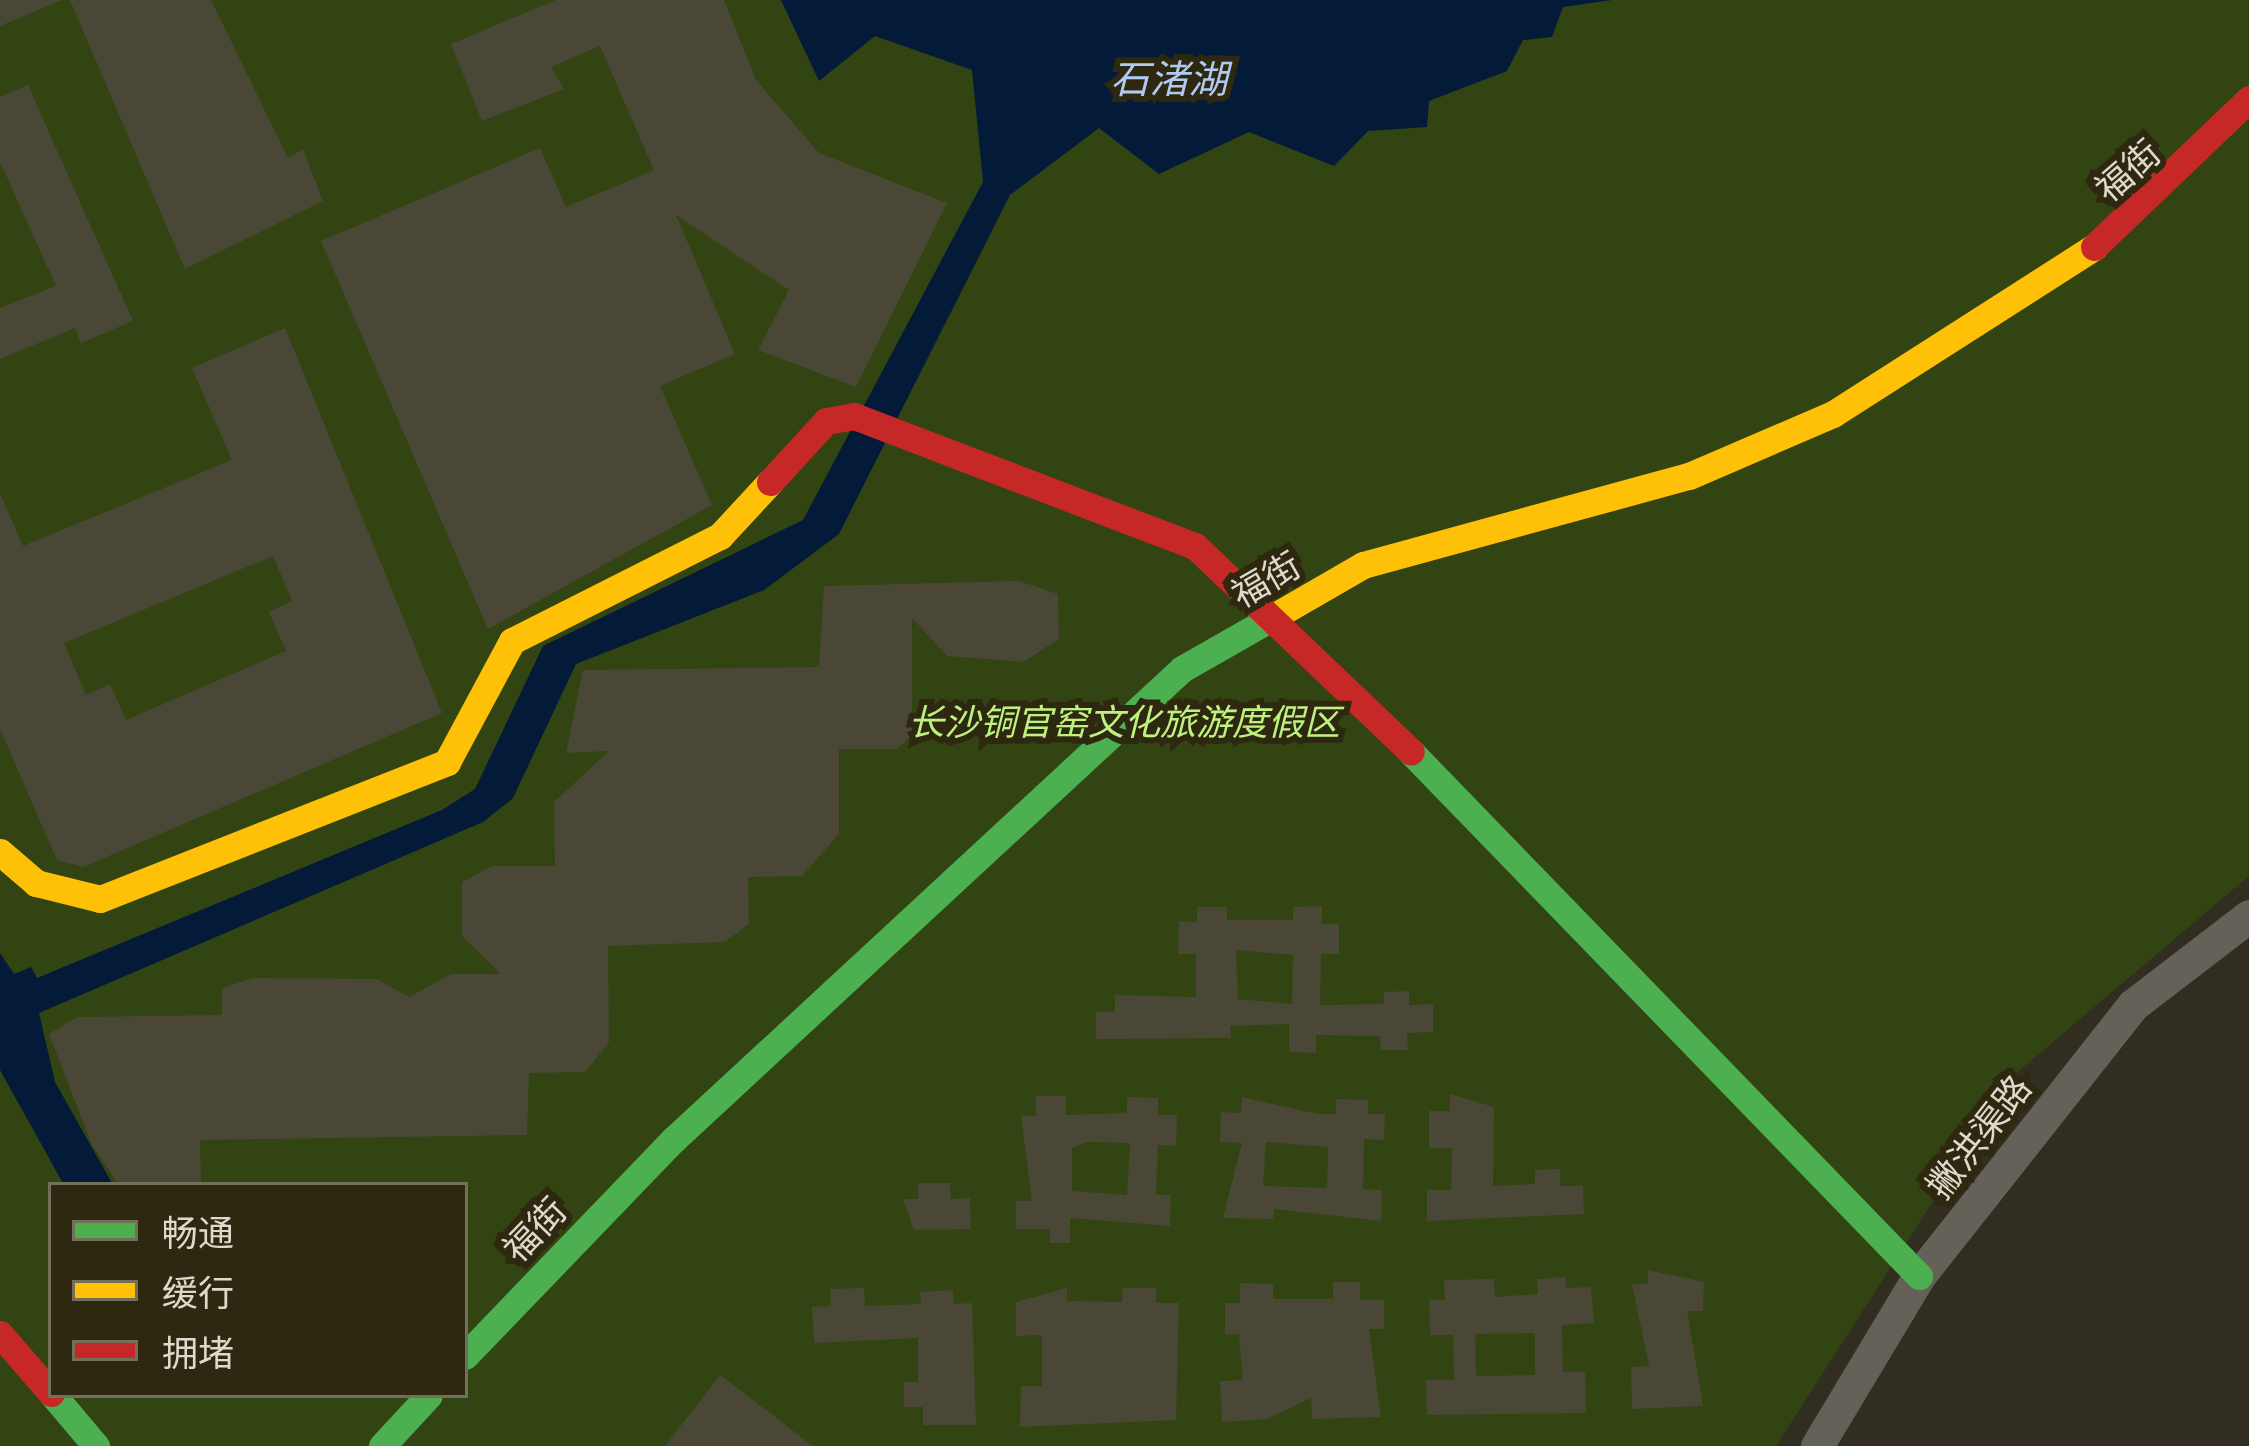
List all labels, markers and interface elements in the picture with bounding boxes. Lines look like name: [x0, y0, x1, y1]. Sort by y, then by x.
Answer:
water label: 石渚湖: [1111, 57, 1227, 103]
street label: 福街: [2087, 131, 2169, 211]
street label: 福街: [1224, 543, 1308, 617]
park label: 长沙铜官窑文化旅游度假区: [908, 701, 1340, 745]
street label: 撇洪渠路: [1918, 1067, 2040, 1207]
legend: [48, 1182, 468, 1398]
street label: 福街: [494, 1189, 576, 1271]
text: 畅通: [162, 1212, 234, 1255]
text: 缓行: [162, 1272, 234, 1315]
text: 拥堵: [162, 1332, 234, 1375]

